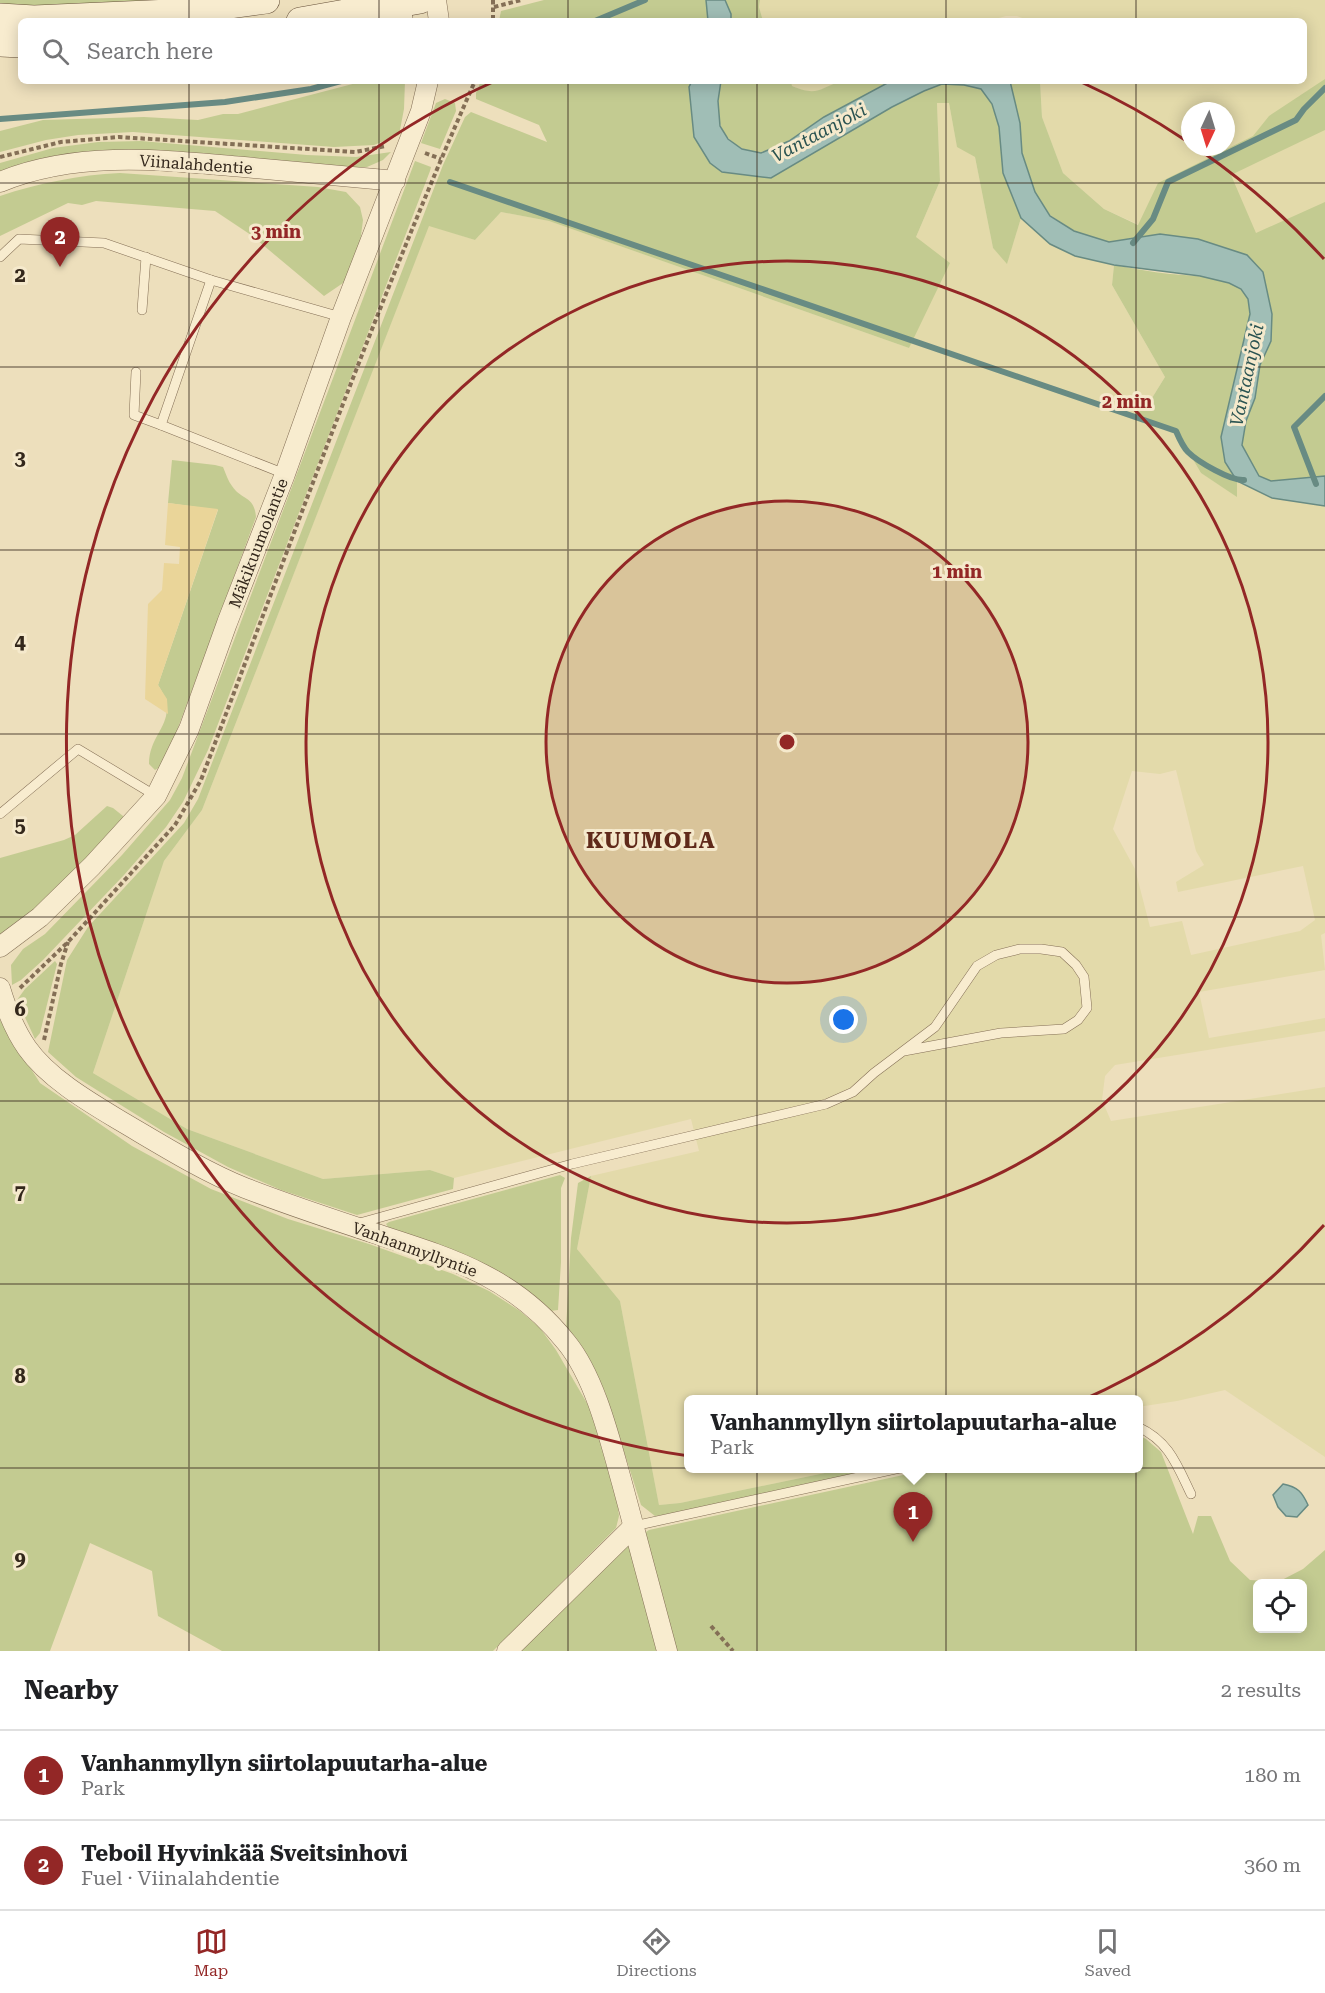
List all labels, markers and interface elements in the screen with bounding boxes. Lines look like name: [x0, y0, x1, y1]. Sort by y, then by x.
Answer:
search box: [18, 18, 1307, 84]
icon: search: [39, 35, 72, 68]
text: Search here: [87, 39, 213, 64]
water label: Vantaanjoki: [768, 99, 870, 166]
north arrow: [1181, 102, 1235, 156]
street label: Viinalahdentie: [139, 151, 253, 178]
pin: 2: [40, 218, 80, 267]
text: 3 min: [251, 221, 301, 242]
text: 2: [14, 263, 26, 287]
water label: Vantaanjoki: [1225, 322, 1268, 428]
text: 2 min: [1102, 391, 1152, 412]
text: 3: [14, 446, 26, 470]
street label: Mäkikuumolantie: [225, 476, 292, 611]
text: 1 min: [932, 561, 982, 582]
text: 4: [14, 630, 26, 654]
centre of rings: [777, 732, 797, 752]
text: 5: [14, 813, 26, 837]
district label: KUUMOLA: [586, 828, 716, 853]
text: 6: [14, 997, 26, 1021]
your location: [829, 1005, 858, 1034]
text: 7: [14, 1180, 26, 1204]
street label: Vanhanmyllyntie: [350, 1218, 480, 1281]
text: 8: [14, 1364, 26, 1388]
popup: [684, 1395, 1143, 1473]
text: Vanhanmyllyn siirtolapuutarha-alue: [710, 1410, 1117, 1435]
text: Park: [710, 1435, 754, 1459]
pin: 1: [894, 1492, 932, 1542]
text: 9: [14, 1547, 26, 1571]
map controls: [1253, 1579, 1307, 1633]
button: locate: [1253, 1579, 1307, 1633]
text: Nearby: [24, 1675, 118, 1705]
text: 2 results: [1221, 1678, 1301, 1702]
text: Vanhanmyllyn siirtolapuutarha-alue: [81, 1751, 488, 1776]
text: 1: [38, 1763, 49, 1787]
text: 180 m: [1244, 1763, 1301, 1787]
text: Park: [81, 1776, 125, 1800]
text: Teboil Hyvinkää Sveitsinhovi: [81, 1841, 408, 1866]
text: 2: [38, 1853, 49, 1877]
text: 360 m: [1244, 1853, 1301, 1877]
text: Fuel · Viinalahdentie: [81, 1866, 280, 1890]
tab: Map: [194, 1925, 228, 1980]
tab: Directions: [616, 1925, 697, 1980]
tab: Saved: [1085, 1925, 1131, 1980]

